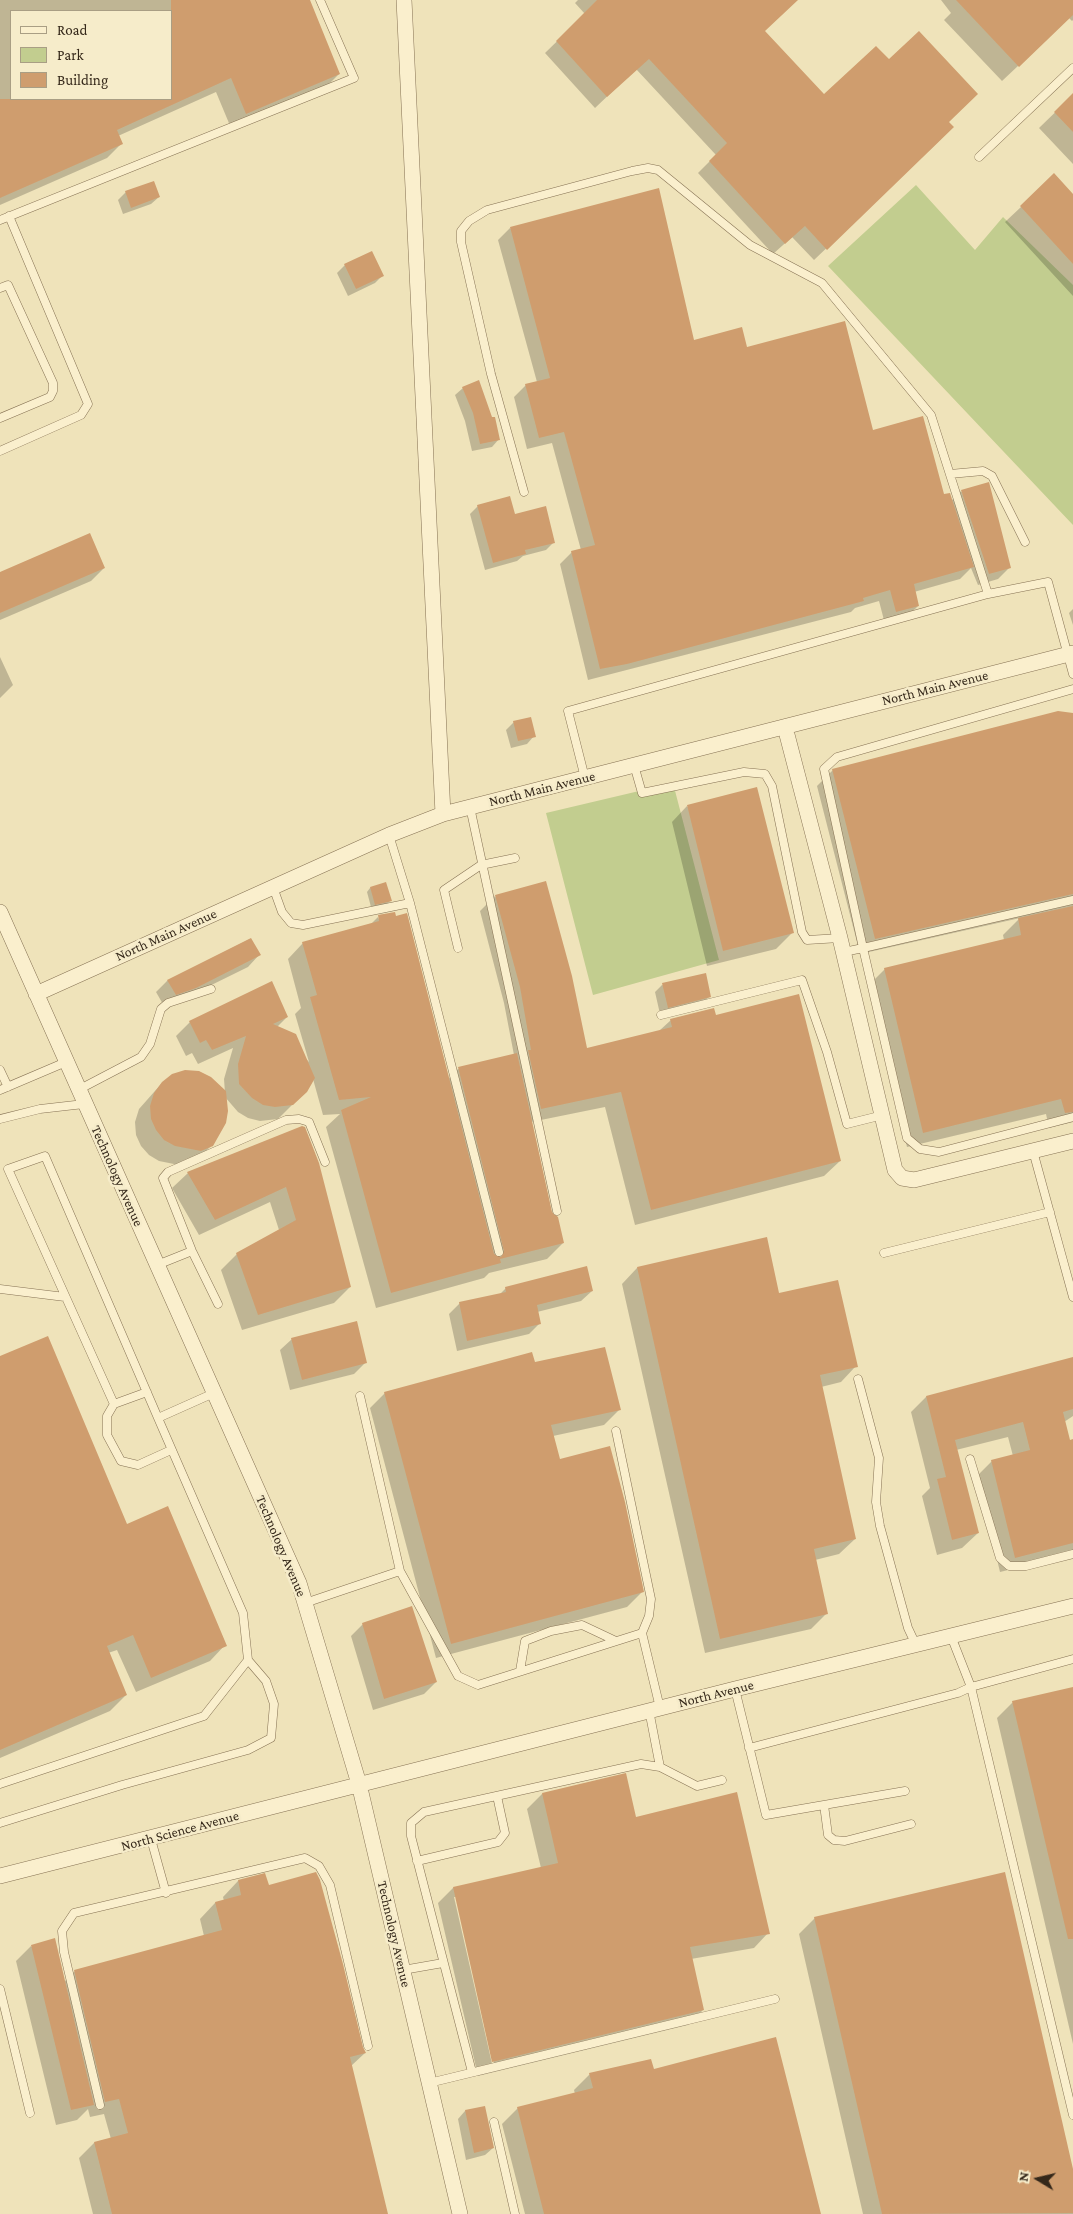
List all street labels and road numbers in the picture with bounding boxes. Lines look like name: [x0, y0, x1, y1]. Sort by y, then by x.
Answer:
street label: North Main Avenue: [880, 667, 990, 709]
street label: North Main Avenue: [487, 768, 597, 810]
street label: North Main Avenue: [113, 905, 219, 965]
street label: Technology Avenue: [87, 1123, 147, 1229]
street label: Technology Avenue: [252, 1493, 310, 1599]
street label: North Avenue: [677, 1677, 755, 1711]
street label: North Science Avenue: [119, 1807, 241, 1855]
street label: Technology Avenue: [374, 1879, 414, 1989]

